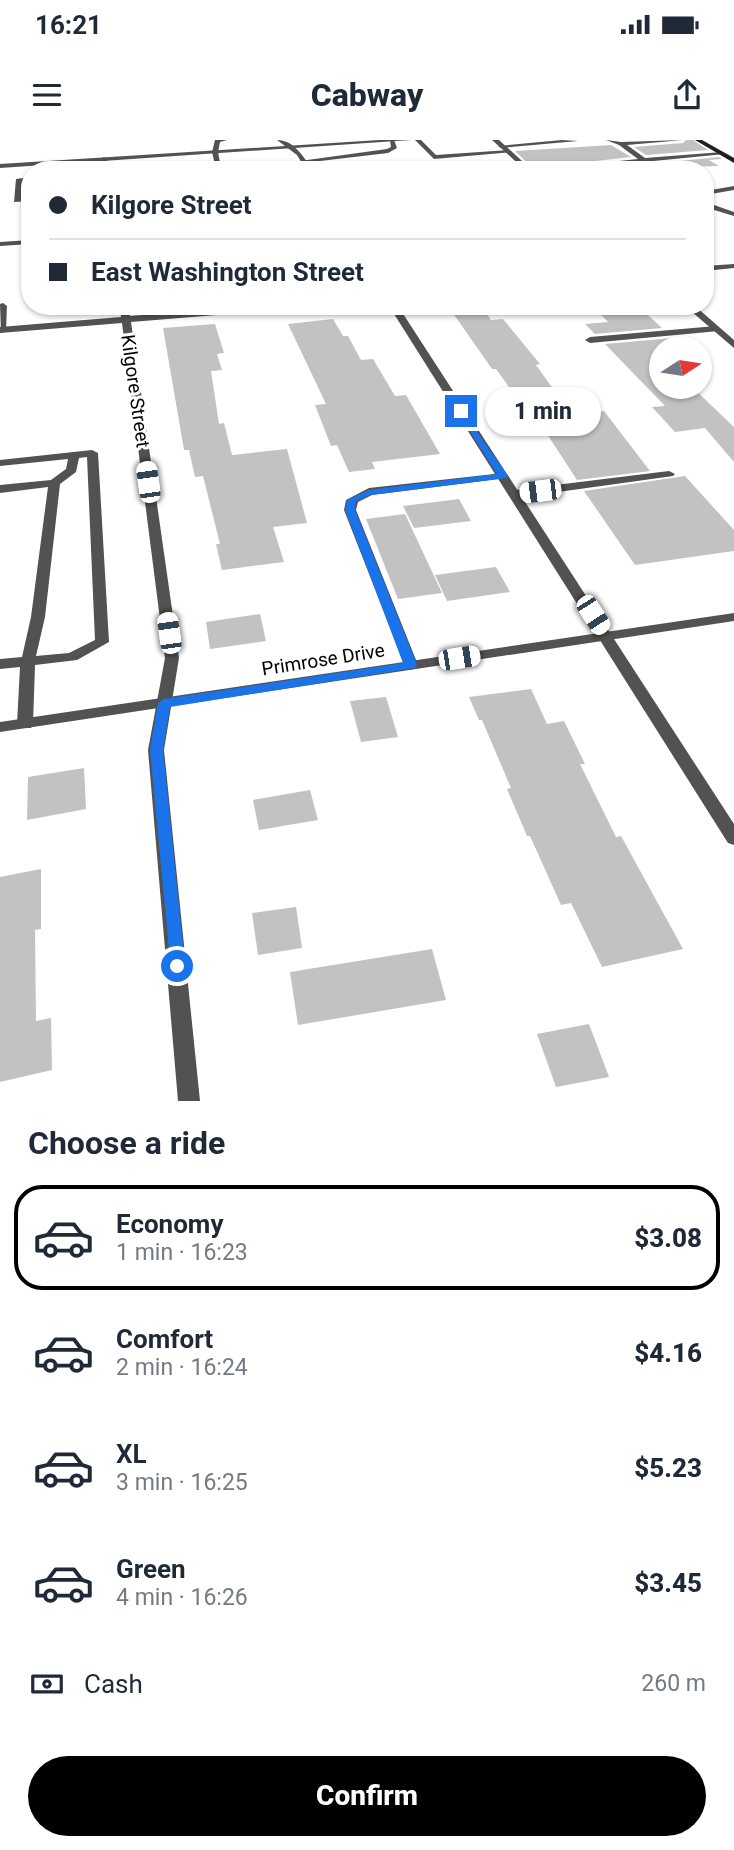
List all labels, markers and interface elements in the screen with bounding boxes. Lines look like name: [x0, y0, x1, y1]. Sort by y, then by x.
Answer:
text: 16:21: [35, 10, 102, 40]
icon: menu: [28, 76, 66, 114]
text: Cabway: [311, 76, 423, 114]
icon: share: [668, 76, 706, 114]
text: Kilgore Street: [91, 190, 252, 220]
text: East Washington Street: [91, 257, 364, 287]
street label: Kilgore Street: [116, 333, 155, 449]
north arrow: [649, 336, 712, 399]
map controls: [649, 336, 712, 399]
callout: 1 min: [486, 386, 601, 436]
route end: [445, 395, 477, 427]
text: 1 min: [514, 398, 572, 425]
car: [135, 460, 162, 504]
car: [518, 478, 563, 504]
car: [573, 592, 614, 638]
car: [156, 611, 183, 655]
street label: Primrose Drive: [260, 638, 386, 681]
car: [437, 644, 482, 672]
route start: [161, 950, 193, 982]
text: Choose a ride: [28, 1124, 225, 1162]
icon: car: [32, 1206, 95, 1269]
text: Economy: [116, 1209, 223, 1239]
text: $3.08: [634, 1223, 702, 1253]
text: 1 min · 16:23: [116, 1239, 248, 1266]
icon: car: [32, 1321, 95, 1384]
text: Comfort: [116, 1324, 213, 1354]
text: $4.16: [634, 1338, 702, 1368]
text: 2 min · 16:24: [116, 1354, 248, 1381]
icon: car: [32, 1436, 95, 1499]
text: XL: [116, 1439, 147, 1469]
text: $5.23: [634, 1453, 702, 1483]
text: 3 min · 16:25: [116, 1469, 248, 1496]
icon: car: [32, 1551, 95, 1614]
text: Green: [116, 1554, 186, 1584]
text: $3.45: [634, 1568, 702, 1598]
text: 4 min · 16:26: [116, 1584, 248, 1611]
icon: cash: [28, 1665, 66, 1703]
text: Cash: [84, 1669, 143, 1699]
text: 260 m: [641, 1670, 706, 1697]
button: Confirm: [28, 1756, 706, 1836]

